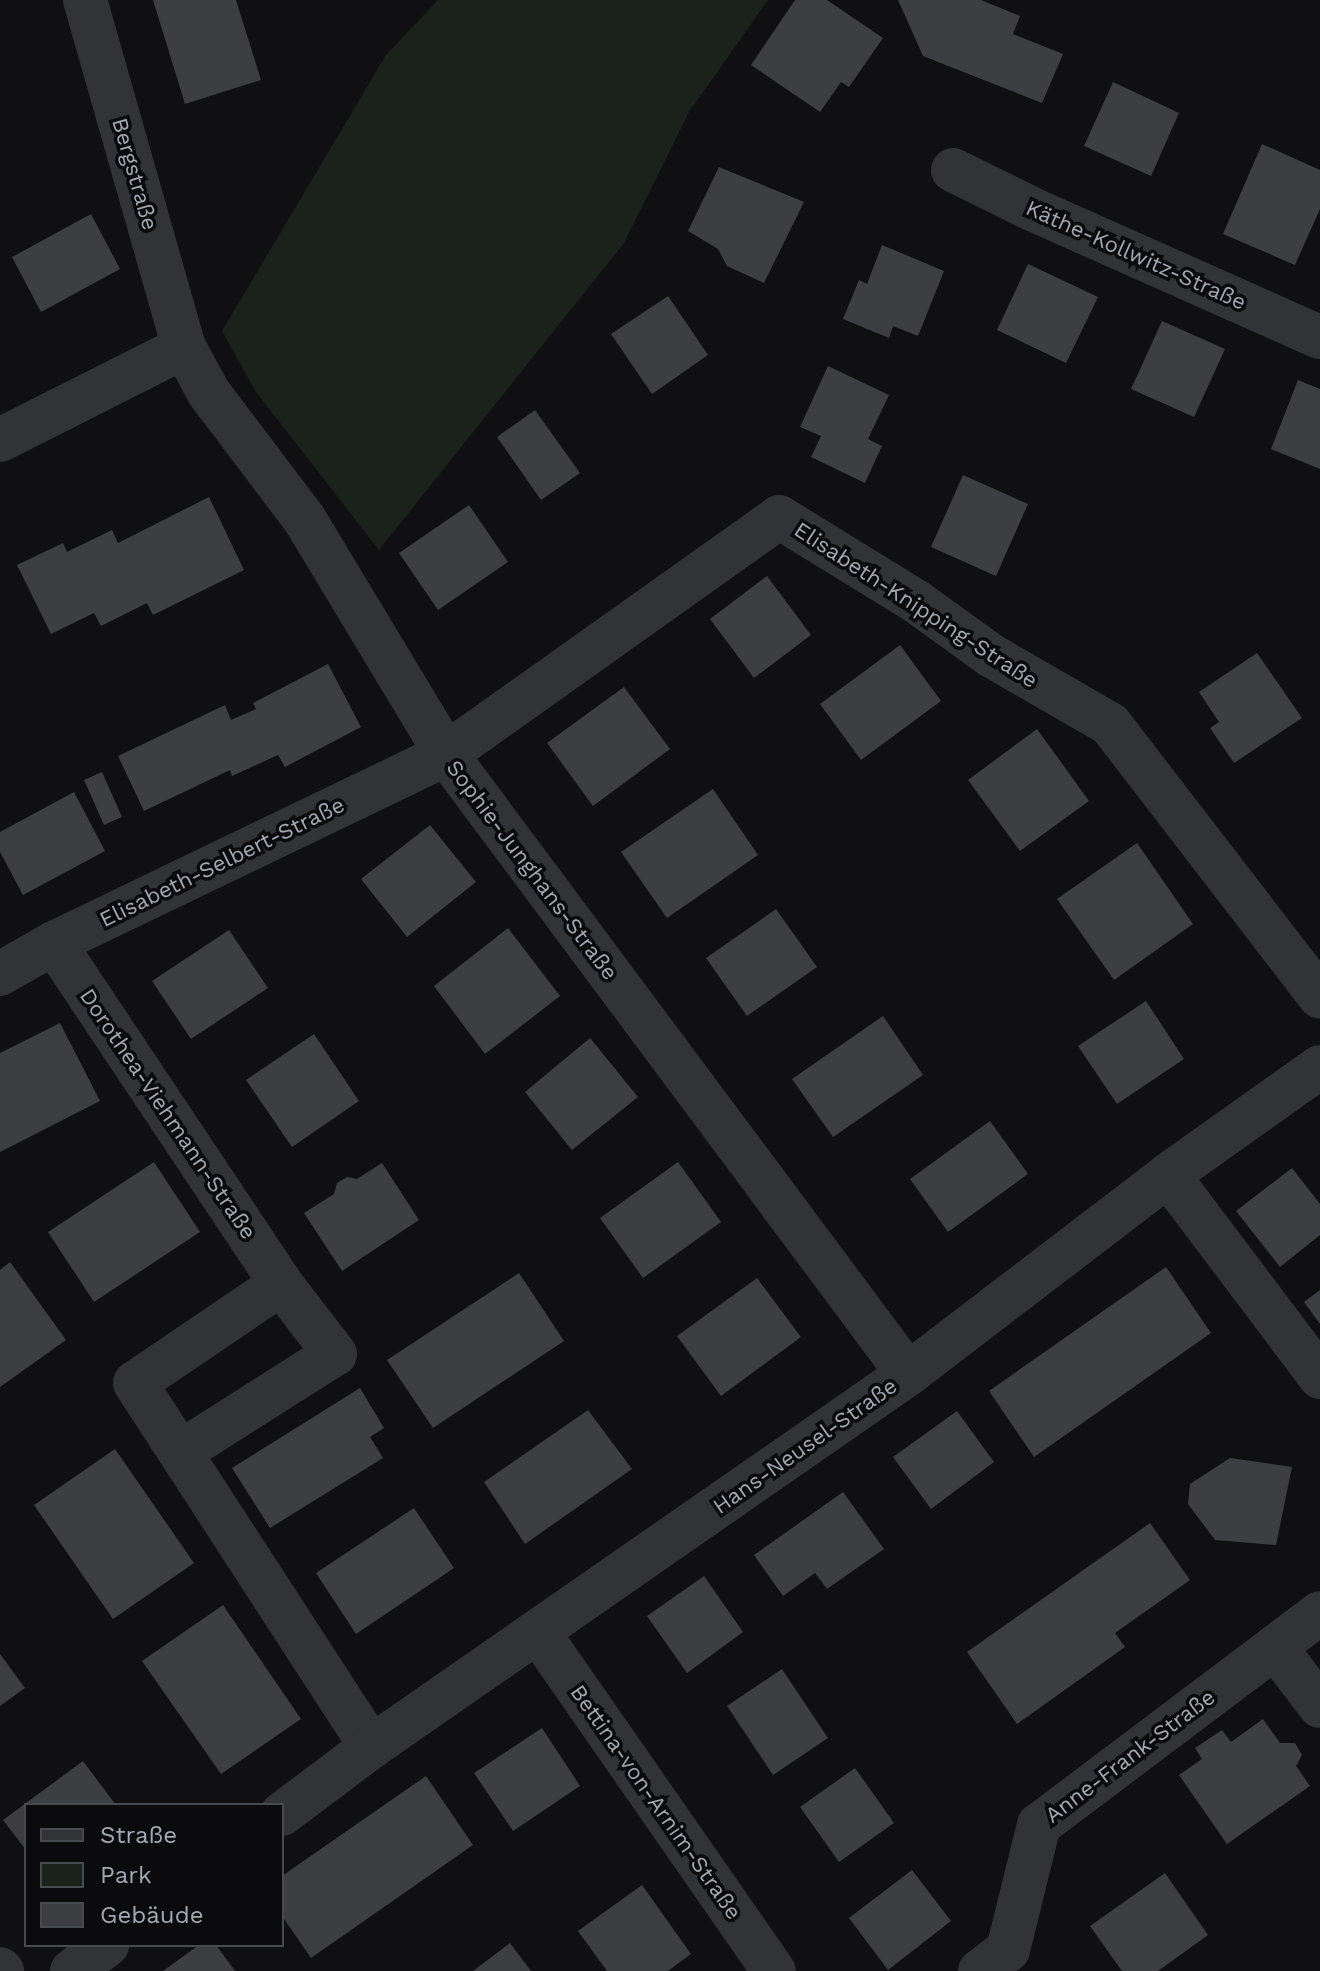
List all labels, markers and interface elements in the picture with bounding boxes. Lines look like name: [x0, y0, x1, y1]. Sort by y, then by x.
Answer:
street label: Bergstraße: [106, 115, 164, 233]
street label: Käthe-Kollwitz-Straße: [1022, 194, 1250, 316]
street label: Elisabeth-Knipping-Straße: [789, 516, 1043, 694]
street label: Sophie-Junghans-Straße: [441, 755, 623, 985]
street label: Elisabeth-Selbert-Straße: [95, 791, 349, 933]
street label: Dorothea-Viehmann-Straße: [74, 984, 262, 1244]
street label: Hans-Neusel-Straße: [708, 1372, 902, 1520]
street label: Bettina-von-Arnim-Straße: [565, 1680, 747, 1924]
street label: Anne-Frank-Straße: [1040, 1684, 1220, 1828]
legend: [24, 1803, 284, 1947]
text: Straße: [100, 1821, 177, 1849]
text: Park: [100, 1861, 152, 1889]
text: Gebäude: [100, 1901, 204, 1929]

